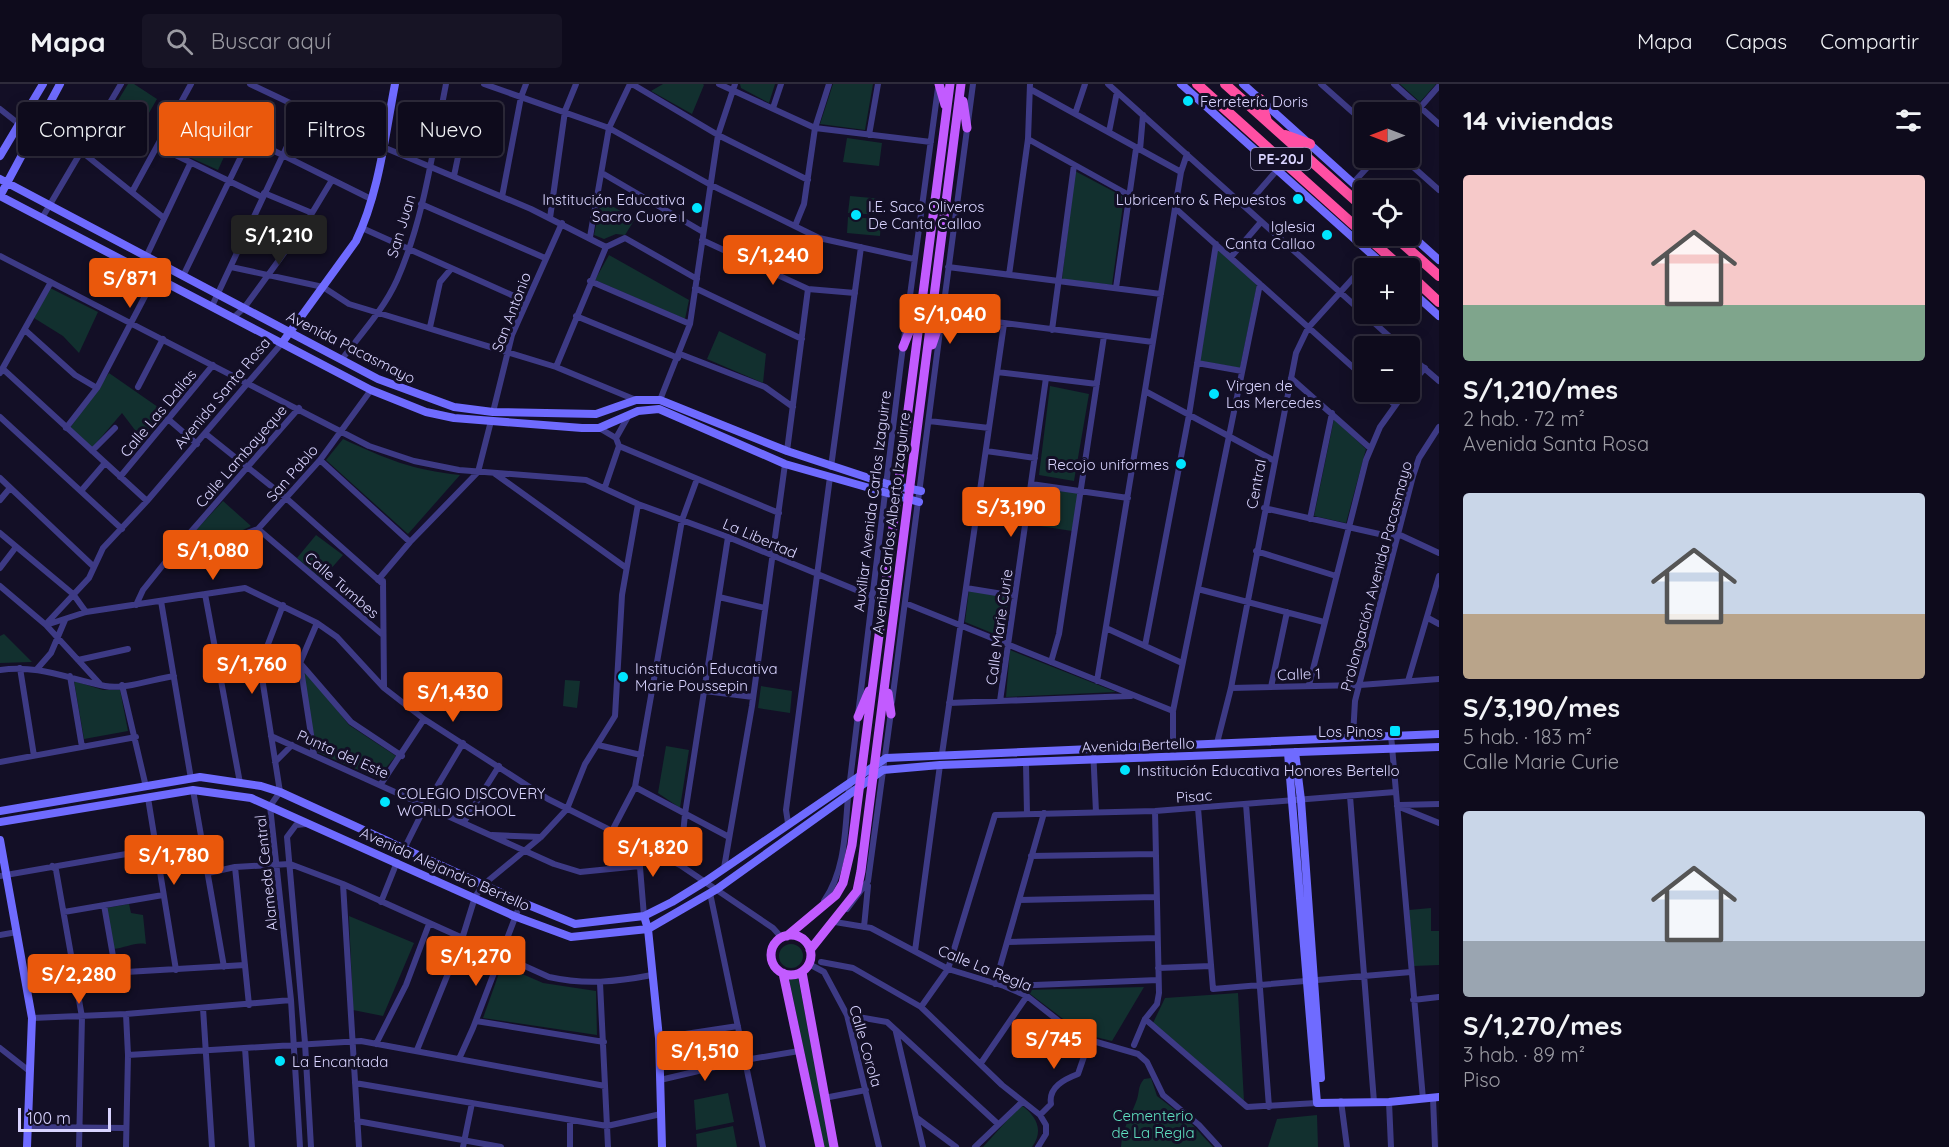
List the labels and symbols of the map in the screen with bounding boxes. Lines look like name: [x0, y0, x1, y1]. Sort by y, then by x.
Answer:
place label: Ferretería Doris: [1200, 92, 1308, 111]
marker: Ferretería Doris: [1181, 94, 1195, 108]
north arrow: [1354, 102, 1420, 168]
road number: PE-20J: [1251, 148, 1311, 170]
place label: Institución Educativa Sacro Cuore I: [542, 190, 685, 226]
place label: Lubricentro & Repuestos: [1116, 190, 1286, 209]
street label: San Juan: [382, 192, 420, 260]
marker: Lubricentro & Repuestos: [1291, 192, 1305, 206]
place label: I.E. Saco Oliveros De Canta Callao: [868, 197, 984, 233]
marker: Institución Educativa Sacro Cuore I: [690, 201, 704, 215]
marker: I.E. Saco Oliveros De Canta Callao: [849, 208, 863, 222]
pin: S/1,210: [224, 215, 334, 266]
place label: Iglesia Canta Callao: [1225, 217, 1315, 253]
marker: Iglesia Canta Callao: [1320, 228, 1334, 242]
pin: S/1,240: [718, 235, 828, 286]
pin: S/871: [88, 258, 172, 309]
street label: San Antonio: [487, 270, 535, 354]
pin: S/1,040: [895, 294, 1005, 345]
street label: Avenida Pacasmayo: [283, 306, 419, 388]
street label: Avenida Santa Rosa: [170, 333, 274, 453]
street label: Calle Las Dalias: [116, 365, 200, 461]
place label: Virgen de Las Mercedes: [1226, 376, 1321, 412]
marker: Virgen de Las Mercedes: [1207, 387, 1221, 401]
street label: Auxiliar Avenida Carlos Izaguirre: [849, 389, 895, 613]
street label: Calle Lambayeque: [191, 401, 291, 511]
street label: Avenida Carlos Alberto Izaguirre: [868, 411, 914, 635]
street label: San Pablo: [262, 440, 322, 506]
place label: Recojo uniformes: [1047, 455, 1169, 474]
marker: Recojo uniformes: [1174, 457, 1188, 471]
street label: Central: [1242, 458, 1270, 510]
street label: Prolongación Avenida Pacasmayo: [1336, 459, 1416, 693]
pin: S/3,190: [956, 487, 1066, 538]
street label: La Libertad: [720, 514, 800, 562]
pin: S/1,080: [158, 530, 268, 581]
street label: Calle Tumbes: [301, 548, 383, 622]
street label: Calle Marie Curie: [981, 568, 1017, 686]
pin: S/1,760: [197, 644, 307, 695]
place label: Institución Educativa Marie Poussepin: [635, 659, 778, 695]
street label: Calle 1: [1277, 664, 1321, 684]
marker: Institución Educativa Marie Poussepin: [616, 670, 630, 684]
pin: S/1,430: [398, 672, 508, 723]
place label: Los Pinos: [1318, 722, 1383, 741]
marker: Los Pinos: [1388, 724, 1402, 738]
street label: Punta del Este: [294, 725, 392, 783]
street label: Avenida Bertello: [1081, 734, 1195, 756]
place label: Institución Educativa Honores Bertello: [1137, 761, 1400, 780]
marker: Institución Educativa Honores Bertello: [1118, 763, 1132, 777]
place label: COLEGIO DISCOVERY WORLD SCHOOL: [397, 784, 546, 820]
street label: Pisac: [1175, 785, 1213, 807]
marker: COLEGIO DISCOVERY WORLD SCHOOL: [378, 795, 392, 809]
street label: Alameda Central: [250, 814, 282, 932]
street label: Avenida Alejandro Bertello: [357, 823, 533, 915]
pin: S/1,820: [598, 827, 708, 878]
pin: S/1,780: [119, 835, 229, 886]
pin: S/1,270: [421, 936, 531, 987]
street label: Calle La Regla: [935, 941, 1035, 995]
pin: S/2,280: [24, 954, 134, 1005]
street label: Calle Corola: [845, 1003, 887, 1089]
pin: S/745: [1012, 1019, 1096, 1070]
pin: S/1,510: [650, 1031, 760, 1082]
place label: La Encantada: [292, 1052, 388, 1071]
marker: La Encantada: [273, 1054, 287, 1068]
scale bar: [18, 1105, 111, 1132]
park label: Cementerio de La Regla: [1111, 1106, 1195, 1142]

